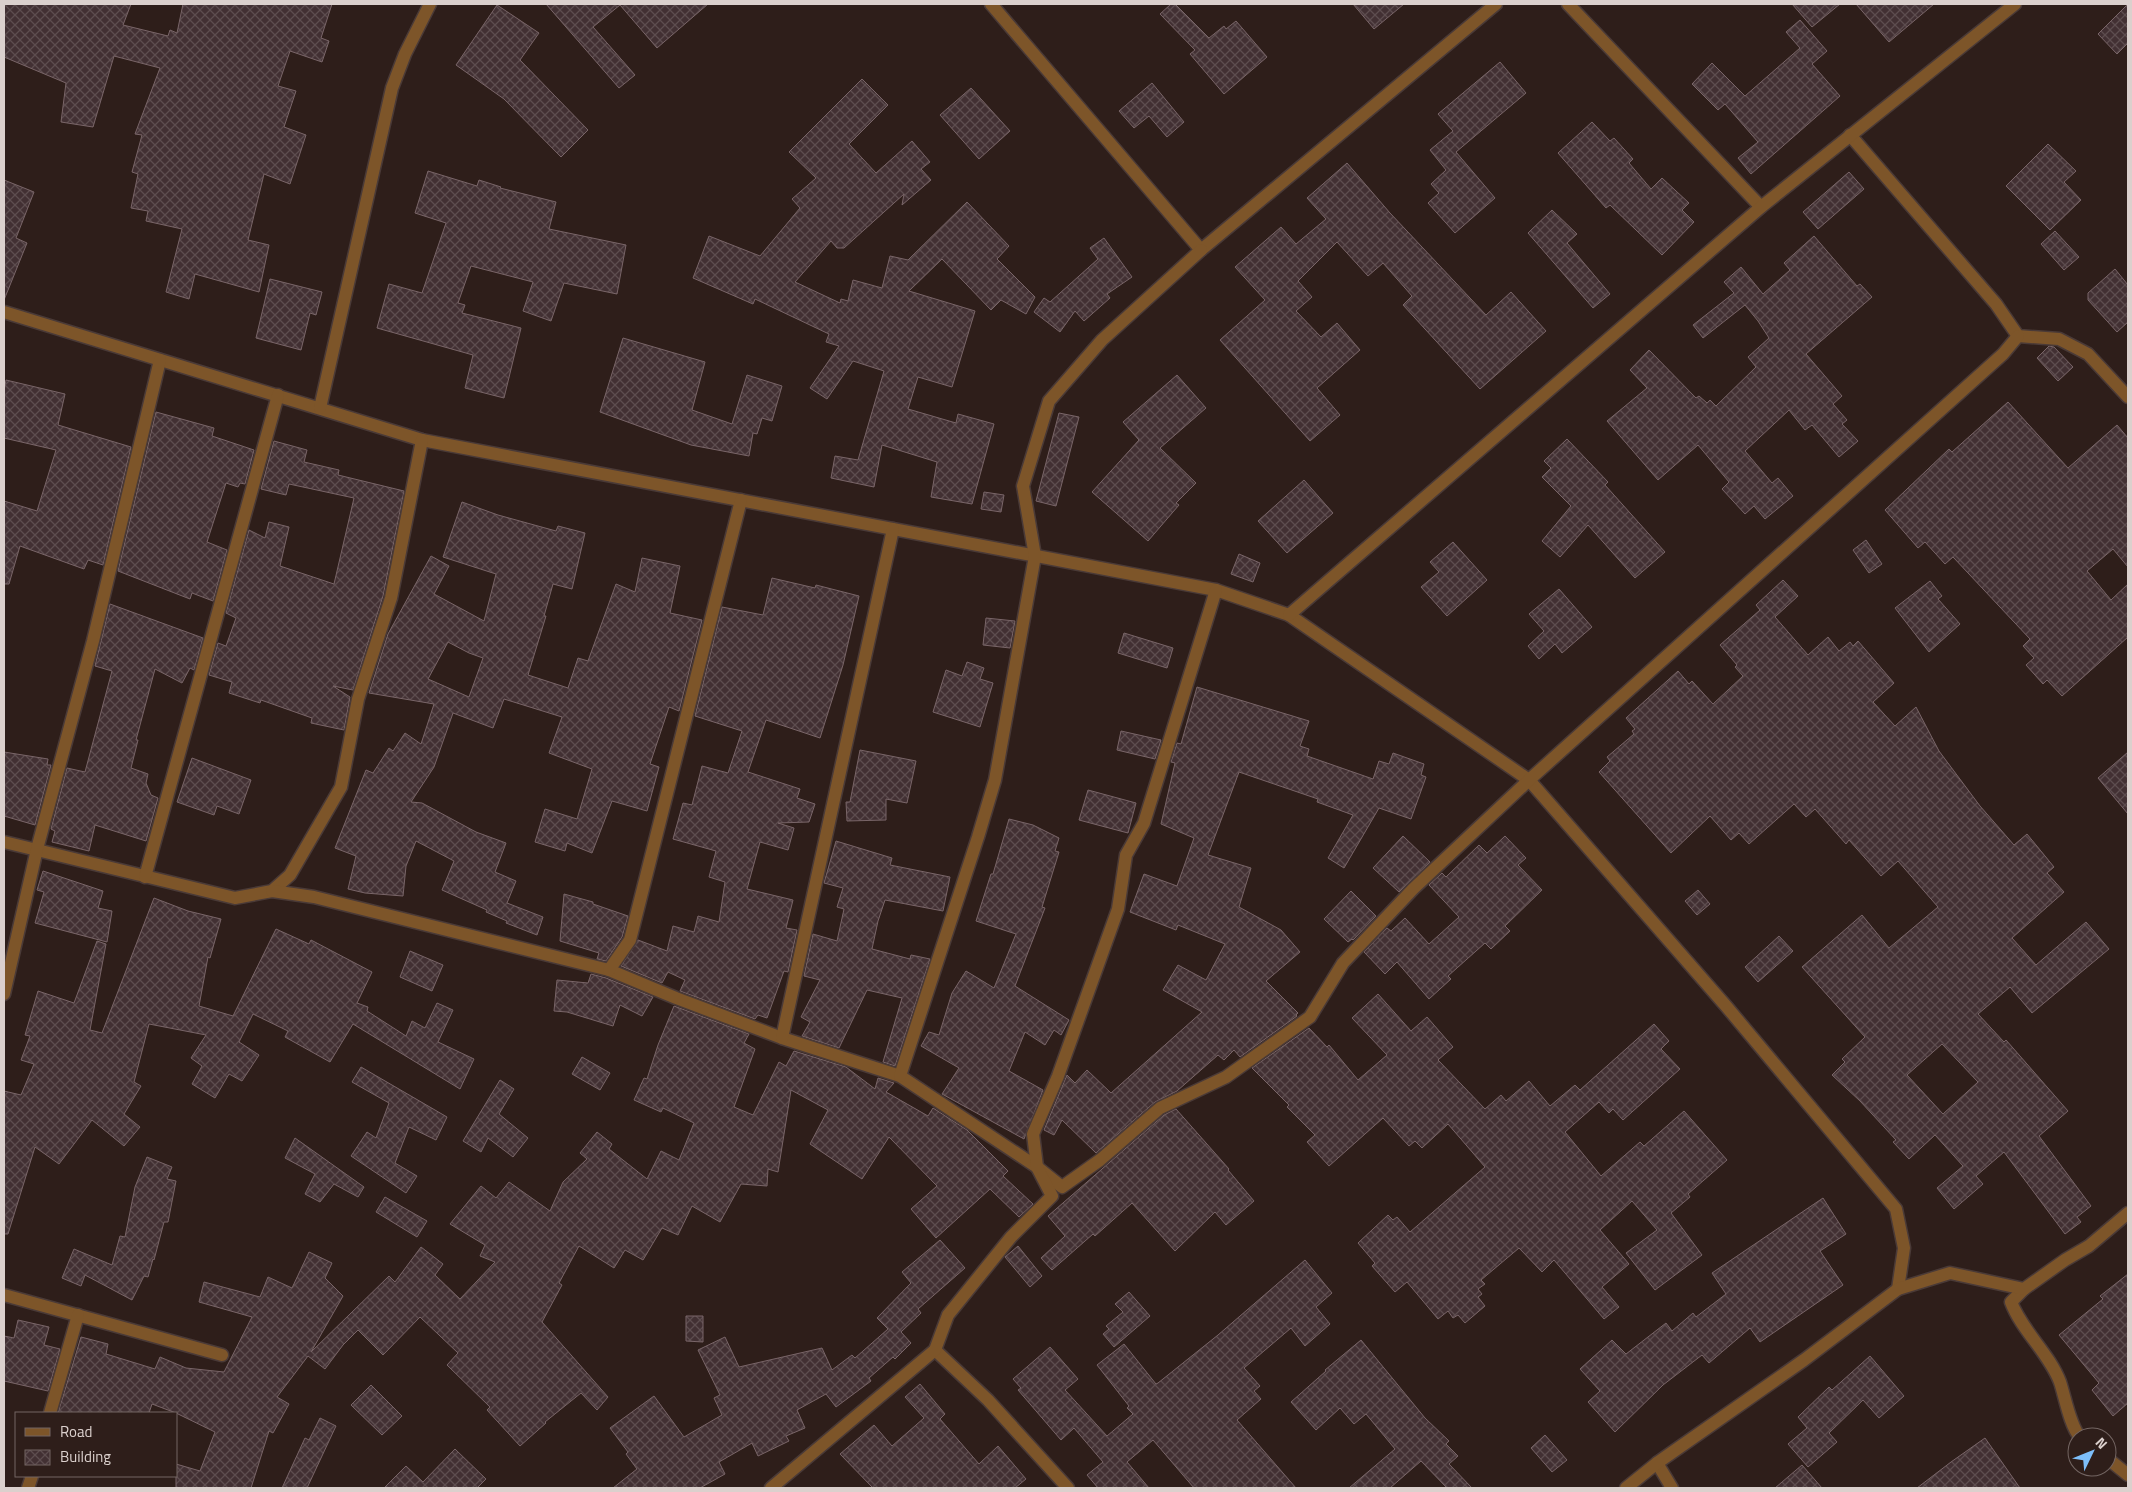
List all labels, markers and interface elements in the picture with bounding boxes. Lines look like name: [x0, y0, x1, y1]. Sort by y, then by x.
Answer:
legend: [15, 1412, 178, 1477]
text: Road: [60, 1420, 92, 1443]
north arrow: [2067, 1427, 2117, 1477]
text: N: [2091, 1432, 2113, 1454]
text: Building: [60, 1445, 111, 1468]

